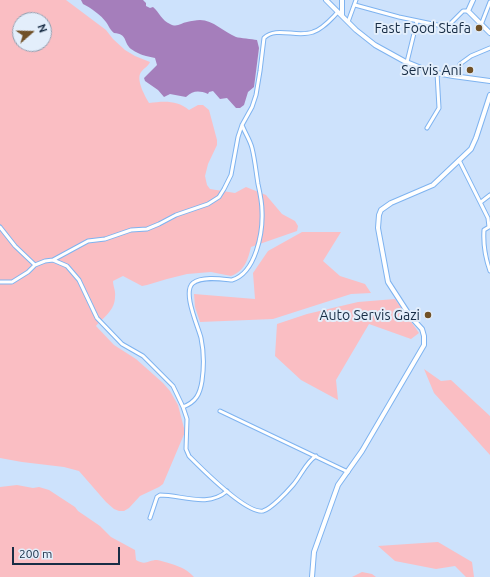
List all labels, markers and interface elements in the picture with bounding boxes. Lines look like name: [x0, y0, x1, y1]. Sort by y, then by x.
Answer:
north arrow: [12, 12, 52, 52]
place label: Fast Food Stafa: [375, 20, 471, 36]
text: N: [35, 22, 49, 34]
marker: Fast Food Stafa: [474, 23, 484, 33]
place label: Servis Ani: [401, 62, 462, 78]
marker: Servis Ani: [465, 65, 475, 75]
place label: Auto Servis Gazi: [320, 307, 420, 323]
marker: Auto Servis Gazi: [423, 310, 433, 320]
scale bar: [14, 539, 122, 565]
text: 200 m: [19, 547, 52, 560]

